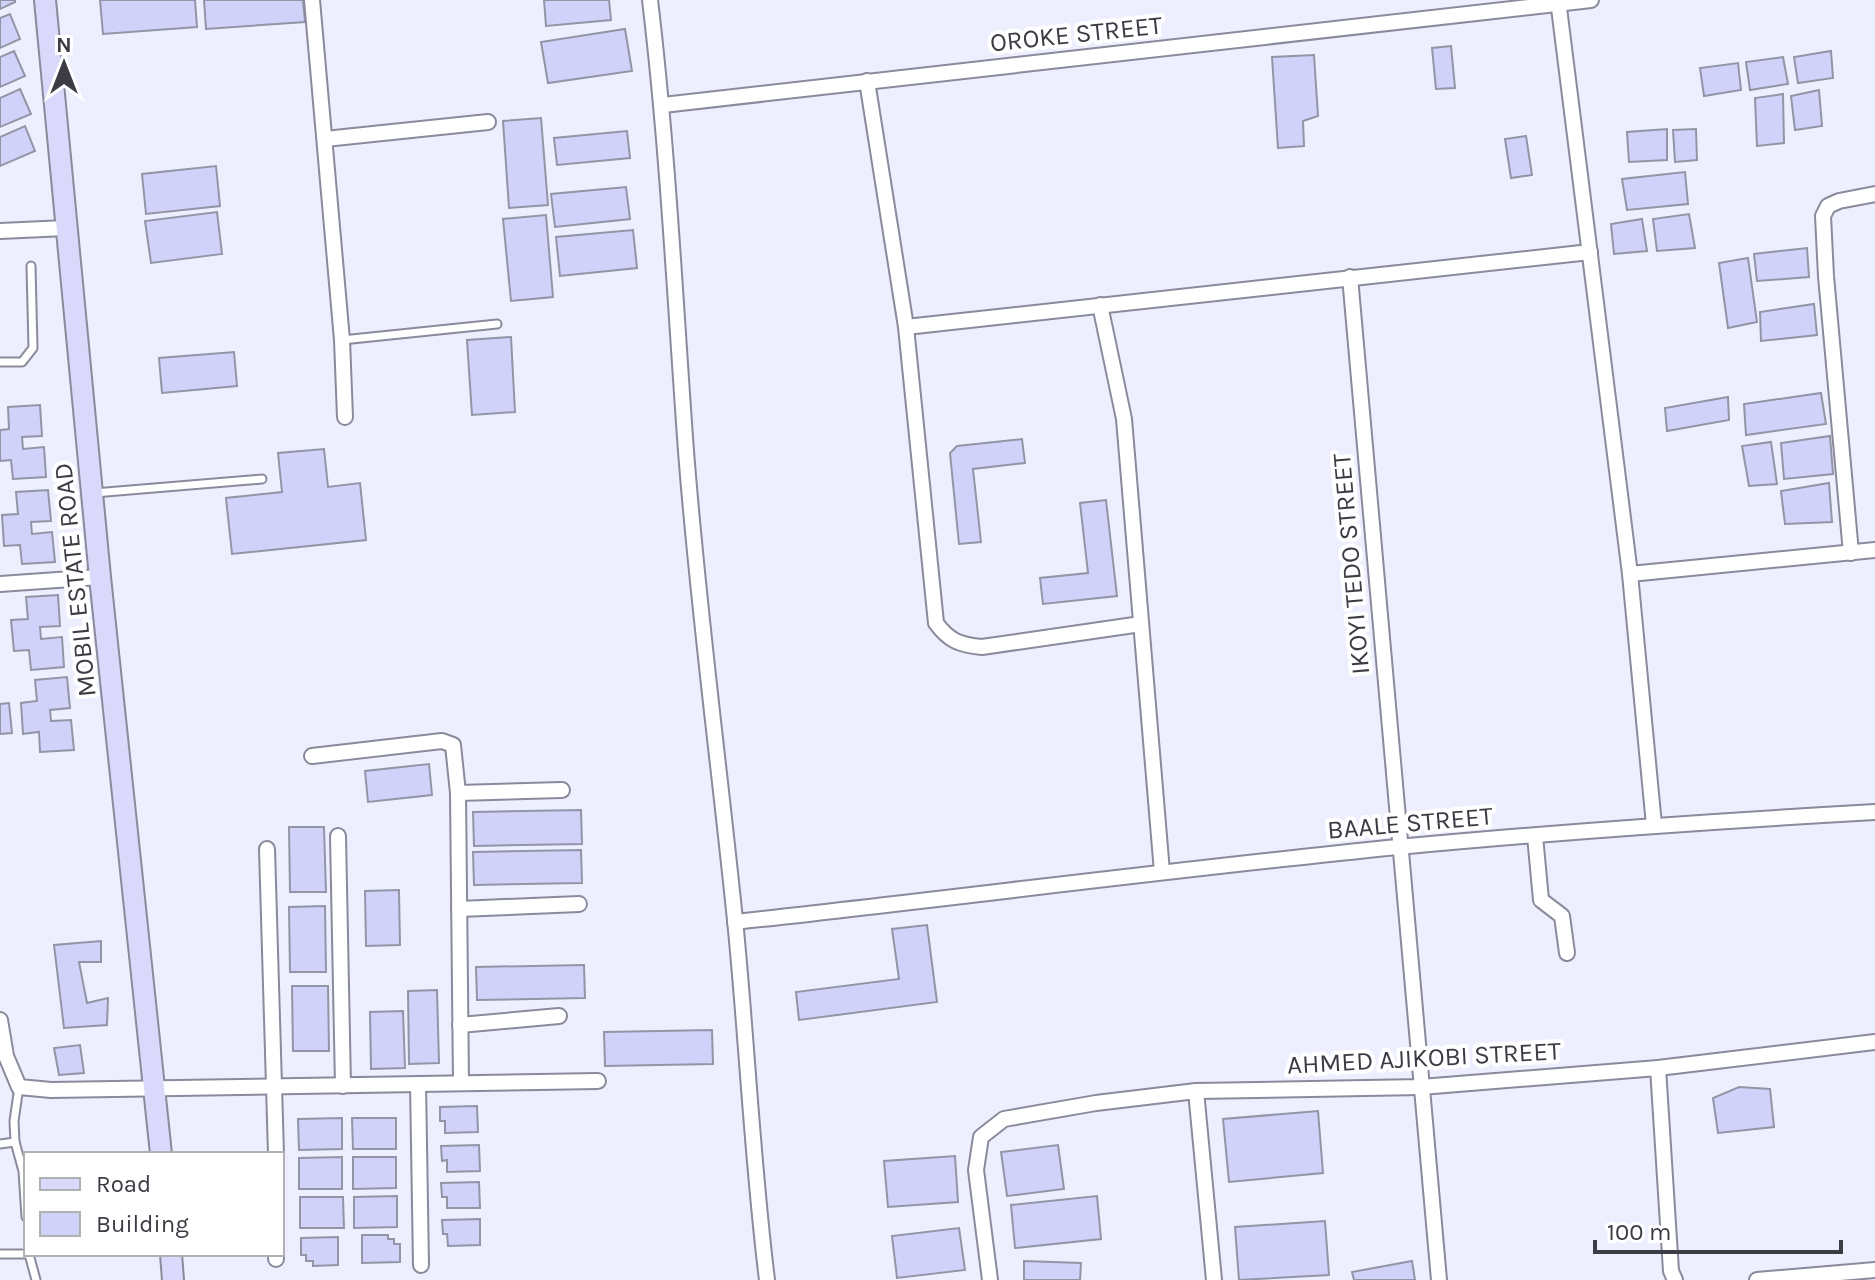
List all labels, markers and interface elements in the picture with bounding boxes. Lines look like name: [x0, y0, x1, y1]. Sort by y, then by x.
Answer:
street label: OROKE STREET: [988, 10, 1164, 58]
north arrow: [24, 24, 104, 104]
text: N: [56, 32, 72, 58]
street label: IKOYI TEDO STREET: [1326, 452, 1376, 676]
street label: MOBIL ESTATE ROAD: [47, 461, 103, 699]
street label: BAALE STREET: [1326, 800, 1494, 846]
street label: AHMED AJIKOBI STREET: [1286, 1035, 1562, 1081]
legend: [24, 1152, 284, 1256]
text: Road: [96, 1170, 151, 1198]
scale bar: [1595, 1204, 1841, 1254]
text: Building: [96, 1210, 189, 1238]
text: 100 m: [1607, 1218, 1672, 1246]

